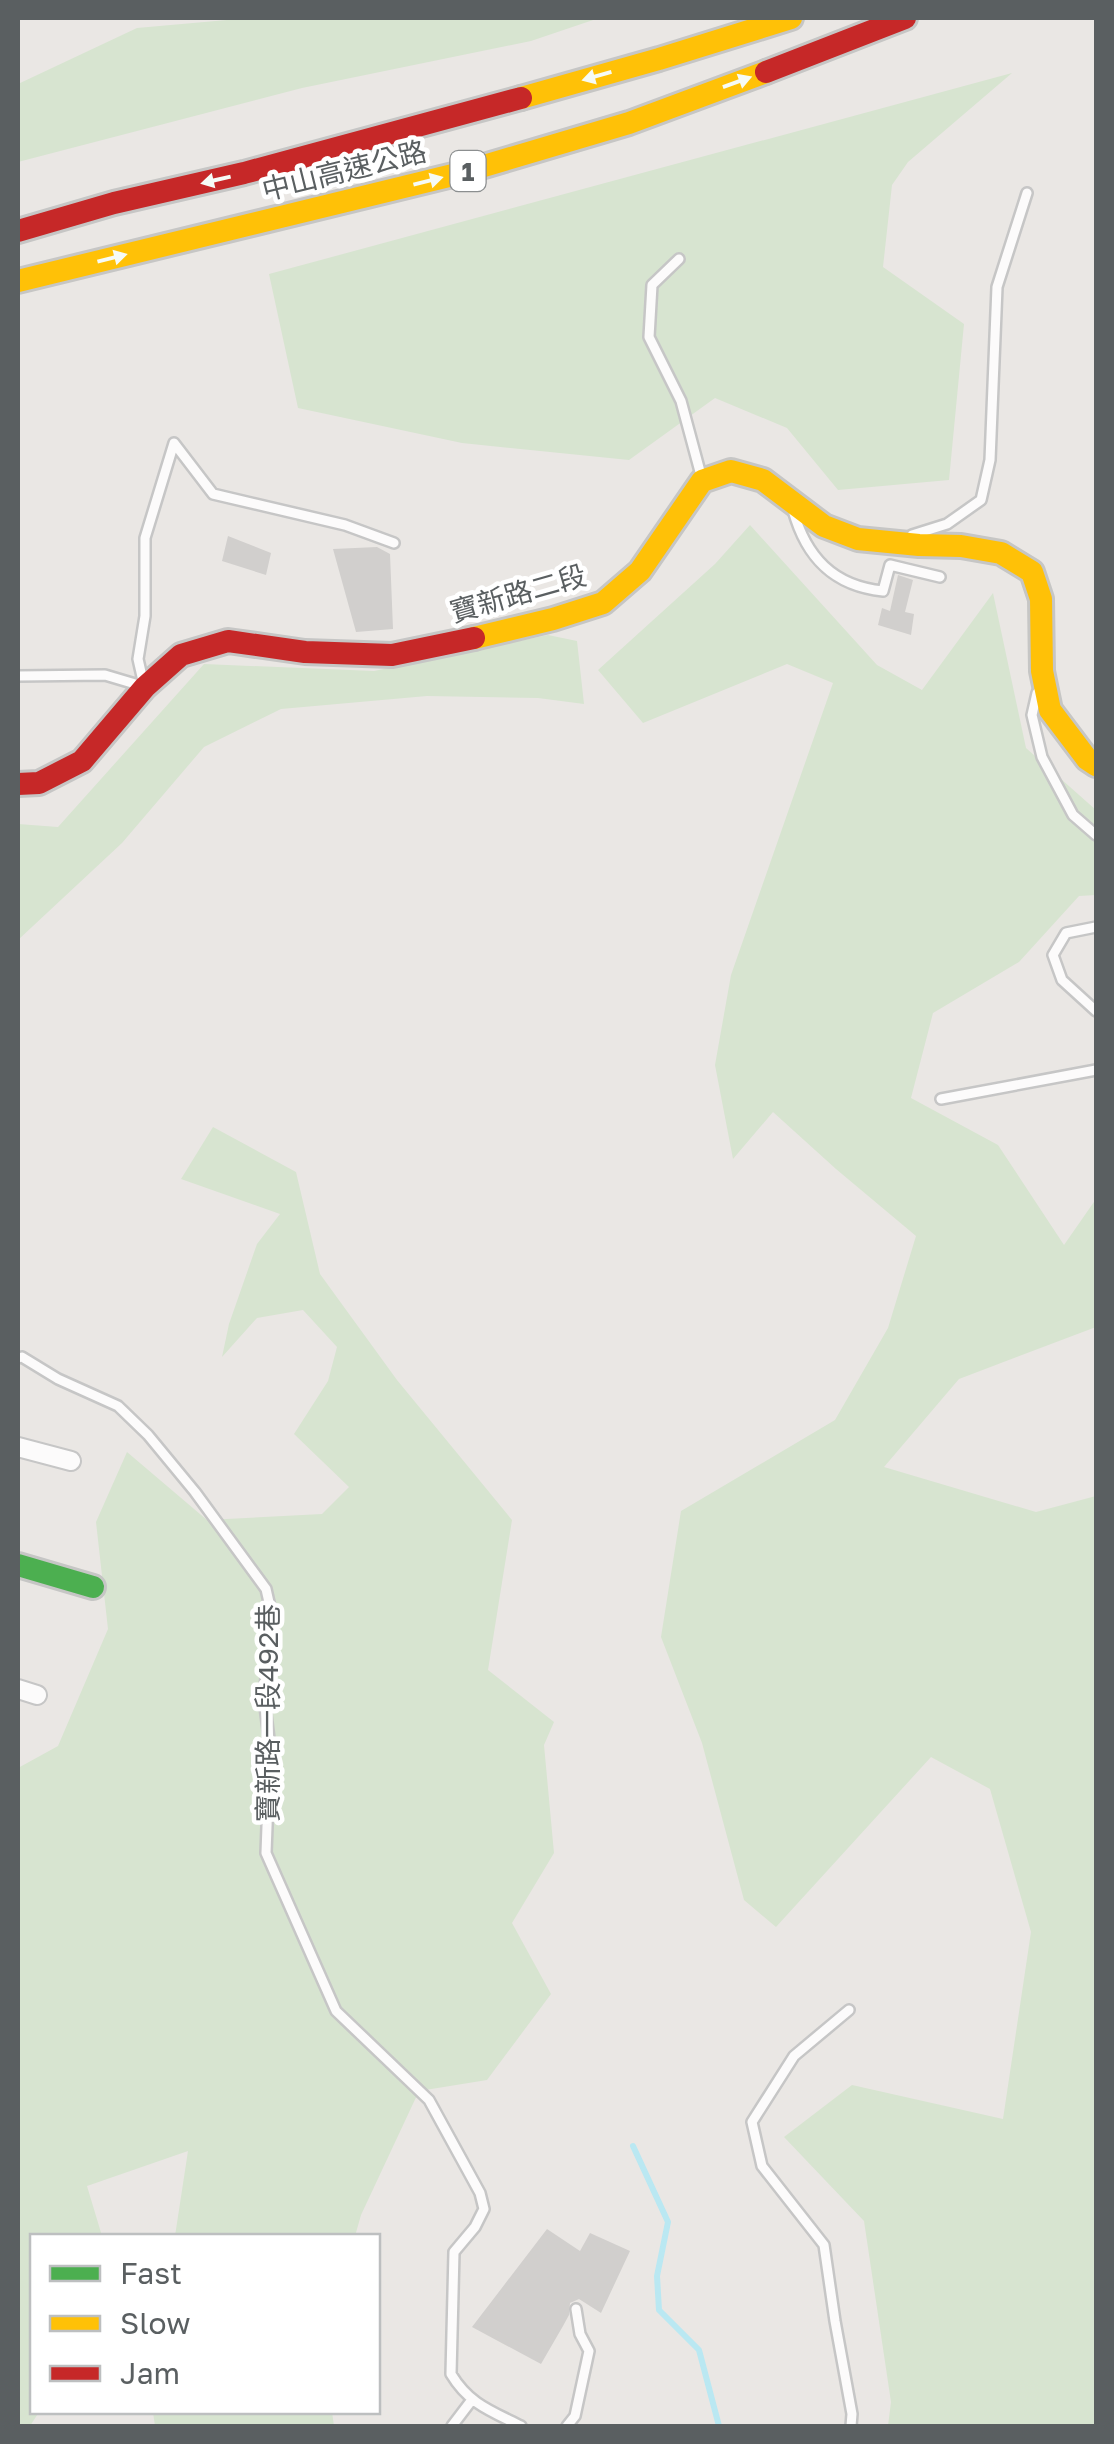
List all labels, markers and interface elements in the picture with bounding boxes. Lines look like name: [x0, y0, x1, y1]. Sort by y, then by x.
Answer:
one-way arrow: [581, 69, 612, 84]
one-way arrow: [723, 74, 753, 90]
street label: 中山高速公路: [258, 134, 430, 206]
road number: 1: [450, 151, 486, 191]
one-way arrow: [200, 172, 231, 188]
one-way arrow: [413, 173, 444, 188]
one-way arrow: [97, 249, 128, 265]
street label: 寶新路二段: [446, 558, 590, 628]
street label: 寶新路一段492巷: [251, 1604, 284, 1822]
legend: [30, 2234, 380, 2414]
text: Fast: [120, 2255, 182, 2291]
text: Slow: [120, 2305, 191, 2341]
text: Jam: [120, 2355, 180, 2391]

